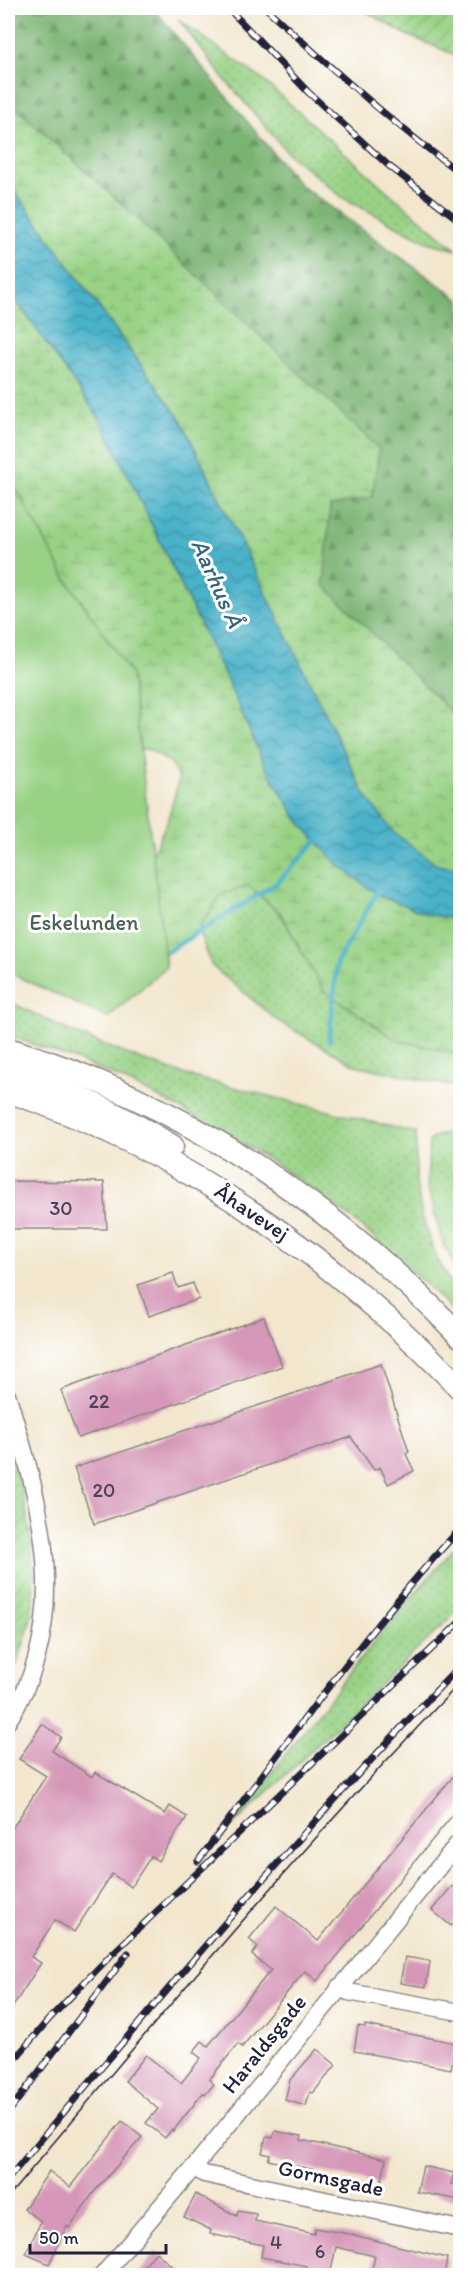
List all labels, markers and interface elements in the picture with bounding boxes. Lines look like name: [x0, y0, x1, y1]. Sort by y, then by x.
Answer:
water label: Aarhus Å: [186, 534, 251, 633]
park label: Eskelunden: [29, 909, 139, 936]
street label: Åhavevej: [210, 1177, 294, 1247]
house number: 30: [49, 1196, 73, 1220]
house number: 22: [88, 1389, 110, 1413]
house number: 20: [93, 1478, 115, 1502]
street label: Haraldsgade: [216, 1989, 312, 2099]
street label: Gormsgade: [276, 2154, 386, 2202]
scale bar: [30, 2217, 166, 2255]
text: 50 m: [39, 2227, 79, 2249]
house number: 4: [270, 2230, 282, 2254]
house number: 6: [315, 2239, 325, 2263]

